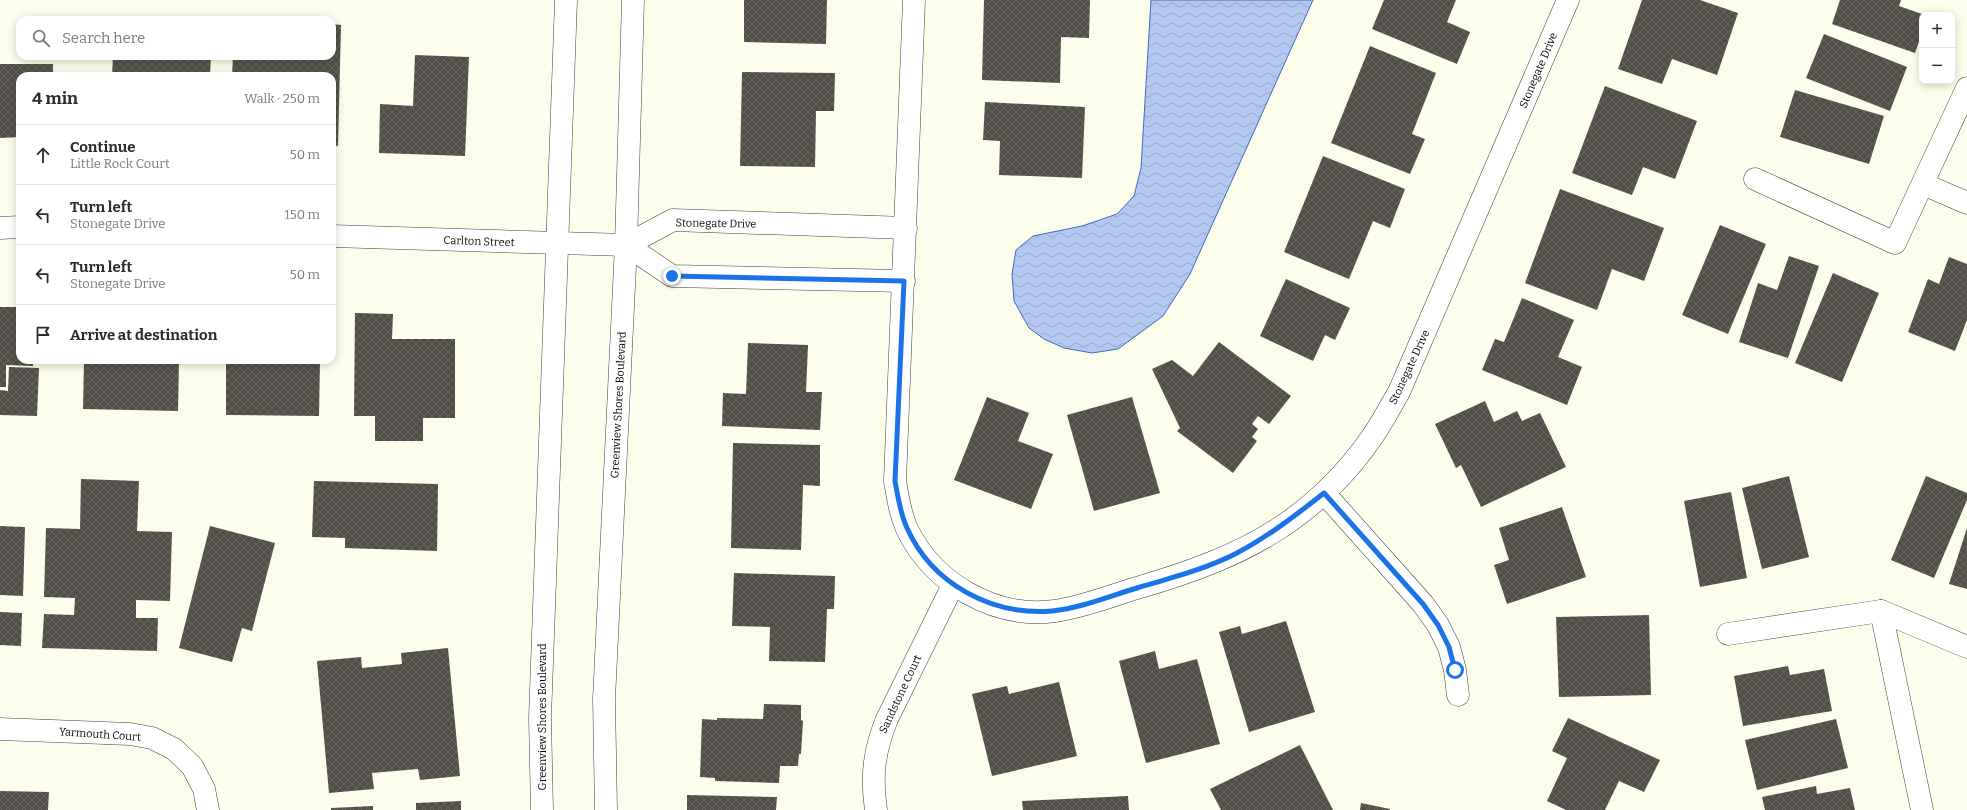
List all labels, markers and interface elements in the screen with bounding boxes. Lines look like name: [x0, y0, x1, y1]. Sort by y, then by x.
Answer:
map controls: [1919, 12, 1955, 84]
button: +: [1919, 12, 1955, 48]
search box: [16, 16, 336, 60]
icon: search: [30, 27, 52, 49]
text: Search here: [62, 29, 145, 47]
street label: Stonegate Drive: [1517, 30, 1560, 110]
button: −: [1919, 48, 1955, 84]
text: 4 min: [32, 88, 78, 109]
text: Walk · 250 m: [244, 91, 320, 106]
text: Continue: [70, 138, 136, 156]
icon: ahead: [32, 144, 54, 166]
text: 50 m: [290, 147, 320, 162]
text: Little Rock Court: [70, 156, 170, 171]
text: Turn left: [70, 198, 132, 216]
icon: left: [32, 204, 54, 226]
text: 150 m: [284, 207, 320, 222]
text: Stonegate Drive: [70, 216, 166, 231]
street label: Stonegate Drive: [675, 216, 756, 231]
street label: Carlton Street: [443, 234, 515, 249]
text: Turn left: [70, 258, 132, 276]
icon: left: [32, 264, 54, 286]
text: 50 m: [290, 267, 320, 282]
route end: [663, 267, 681, 285]
text: Stonegate Drive: [70, 276, 166, 291]
icon: arrive: [32, 324, 54, 346]
text: Arrive at destination: [70, 326, 217, 344]
street label: Stonegate Drive: [1386, 328, 1432, 407]
street label: Greenview Shores Boulevard: [608, 331, 629, 479]
street label: Greenview Shores Boulevard: [536, 643, 549, 790]
street label: Sandstone Court: [877, 653, 924, 736]
route start: [1446, 661, 1464, 679]
street label: Yarmouth Court: [59, 725, 141, 744]

